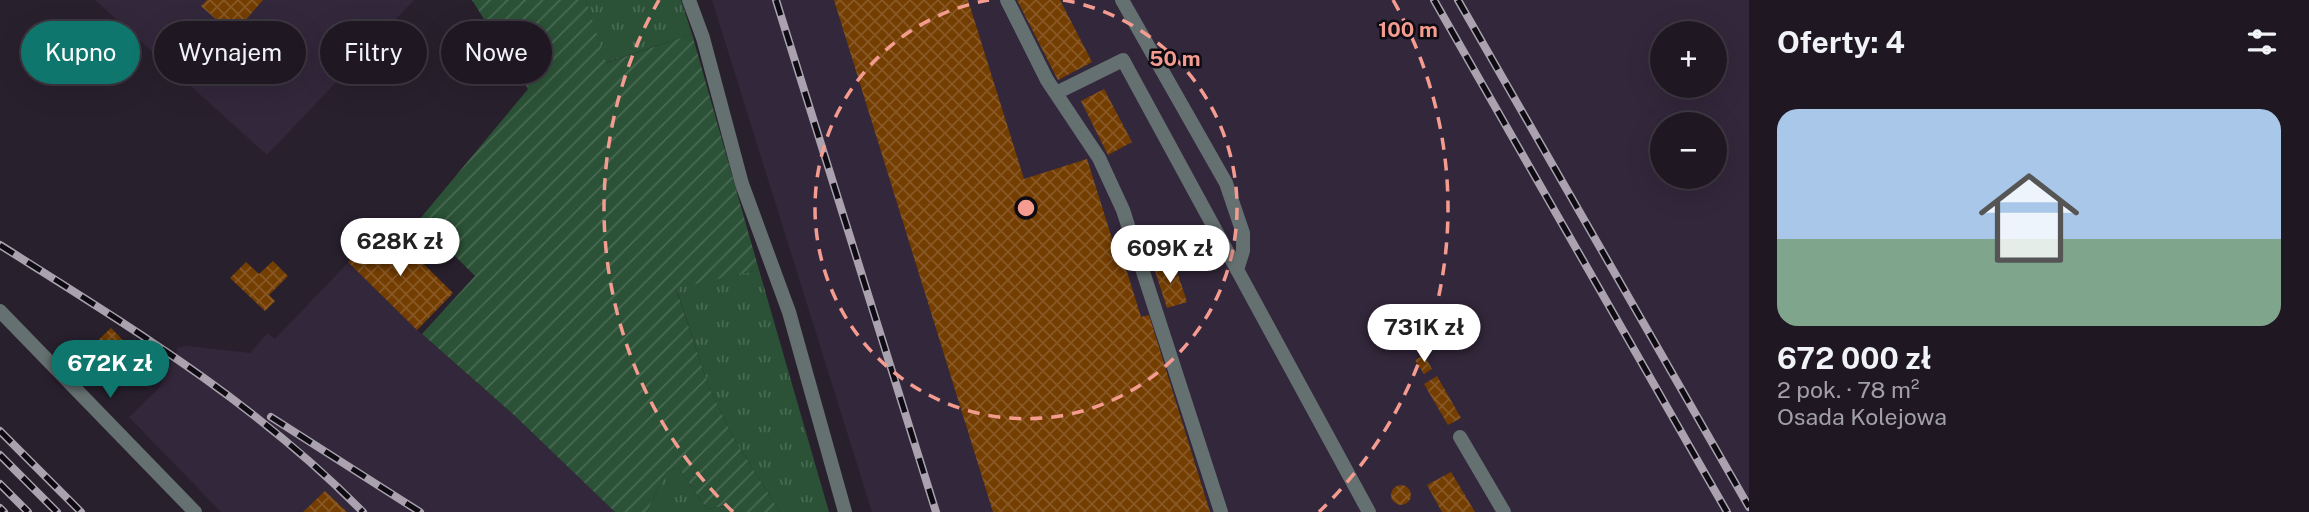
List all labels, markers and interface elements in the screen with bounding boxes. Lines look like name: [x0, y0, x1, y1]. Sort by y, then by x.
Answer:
text: 100 m: [1378, 17, 1438, 42]
chip: Kupno: [21, 21, 140, 84]
chip: Wynajem: [154, 21, 306, 84]
chip: Filtry: [320, 21, 427, 84]
chip: Nowe: [441, 21, 552, 84]
map controls: [1650, 21, 1727, 189]
button: +: [1650, 21, 1727, 98]
icon: filters: [2243, 23, 2281, 61]
text: Oferty: 4: [1777, 24, 1905, 60]
text: 50 m: [1149, 46, 1201, 71]
button: −: [1650, 112, 1727, 189]
icon: home: [1966, 155, 2092, 281]
centre of rings: [1014, 196, 1038, 220]
pin: 628K zł: [335, 218, 465, 278]
pin: 609K zł: [1105, 226, 1235, 285]
text: 628K zł: [357, 227, 443, 254]
text: 609K zł: [1127, 234, 1213, 261]
pin: 731K zł: [1359, 304, 1489, 364]
text: 731K zł: [1384, 313, 1464, 340]
pin: 672K zł: [45, 340, 175, 400]
text: 672 000 zł: [1777, 340, 1932, 376]
text: 672K zł: [67, 349, 153, 376]
text: 2 pok. · 78 m²: [1777, 376, 1919, 403]
text: Osada Kolejowa: [1777, 403, 1947, 430]

